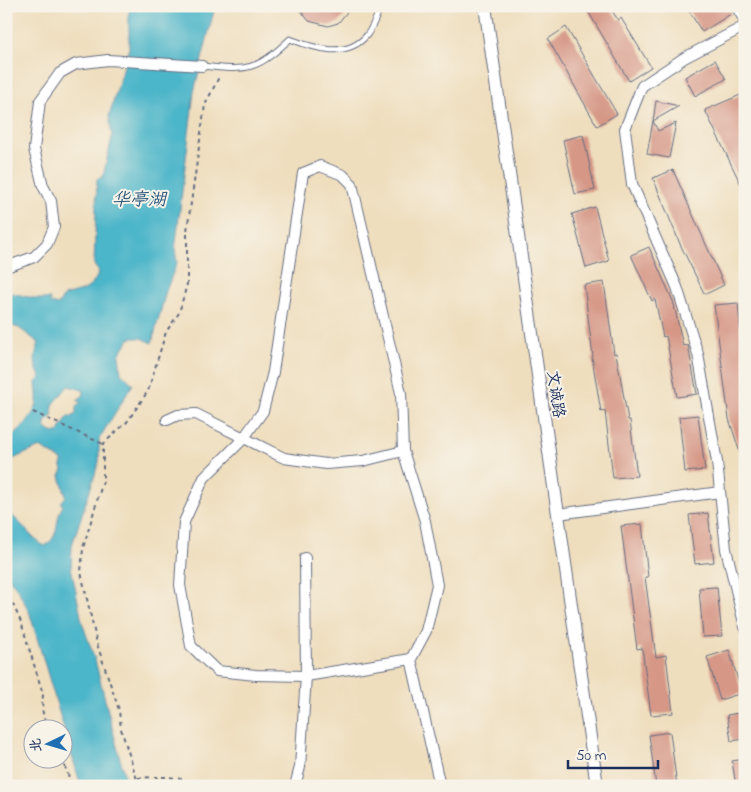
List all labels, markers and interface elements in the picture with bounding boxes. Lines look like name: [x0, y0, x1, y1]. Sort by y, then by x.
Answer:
water label: 华亭湖: [112, 188, 168, 214]
street label: 文诚路: [540, 369, 570, 420]
north arrow: [22, 720, 72, 770]
text: 北: [25, 737, 48, 753]
scale bar: [568, 737, 658, 769]
text: 50 m: [576, 745, 607, 767]

